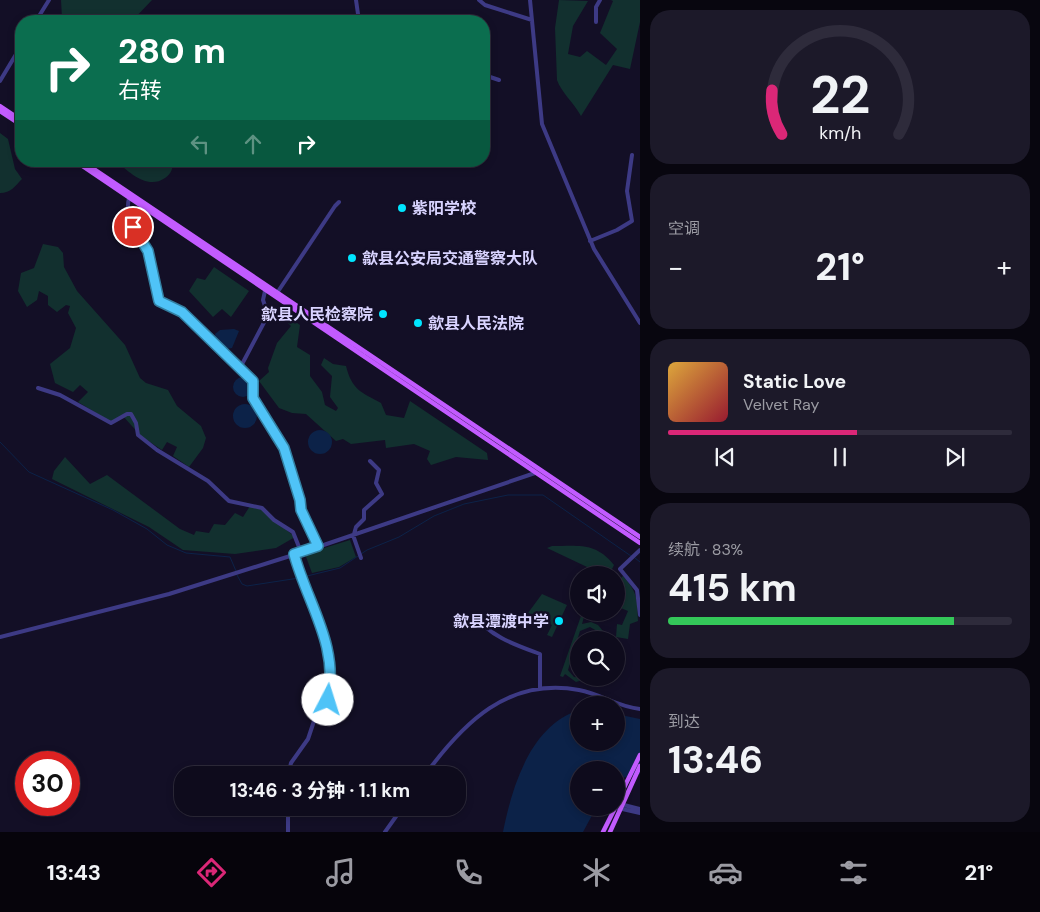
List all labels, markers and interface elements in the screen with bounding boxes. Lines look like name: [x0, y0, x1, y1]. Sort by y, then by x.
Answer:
text: 280 m: [118, 28, 226, 74]
icon: right: [35, 35, 100, 100]
text: 22: [810, 61, 870, 129]
text: 右转: [118, 76, 162, 105]
text: km/h: [819, 121, 861, 145]
icon: left: [186, 130, 214, 158]
icon: ahead: [239, 130, 267, 158]
icon: right: [292, 130, 320, 158]
place label: 紫阳学校: [412, 198, 477, 219]
marker: 紫阳学校: [396, 202, 408, 214]
pin: [112, 206, 154, 248]
icon: arrive: [119, 213, 147, 241]
text: 空调: [668, 218, 700, 239]
text: 21°: [815, 242, 865, 292]
place label: 歙县公安局交通警察大队: [362, 248, 538, 269]
text: −: [668, 249, 683, 286]
text: +: [997, 249, 1012, 286]
marker: 歙县公安局交通警察大队: [346, 252, 358, 264]
place label: 歙县人民检察院: [261, 304, 373, 325]
marker: 歙县人民检察院: [377, 308, 389, 320]
place label: 歙县人民法院: [428, 313, 524, 334]
marker: 歙县人民法院: [412, 317, 424, 329]
text: Static Love: [743, 369, 846, 394]
text: Velvet Ray: [743, 394, 819, 415]
icon: previous: [711, 443, 739, 471]
icon: pause: [826, 443, 854, 471]
icon: next: [941, 443, 969, 471]
text: 续航 · 83%: [668, 539, 743, 560]
text: 415 km: [668, 563, 797, 613]
map controls: [570, 566, 625, 816]
button: sound: [570, 566, 625, 621]
place label: 歙县潭渡中学: [453, 611, 549, 632]
marker: 歙县潭渡中学: [553, 615, 565, 627]
button: search: [570, 631, 625, 686]
position arrow: [301, 673, 353, 725]
button: +: [570, 696, 625, 751]
text: 到达: [668, 711, 700, 732]
text: 13:46: [668, 735, 763, 785]
speed limit sign: 30: [15, 751, 80, 816]
button: −: [570, 761, 625, 816]
text: 13:46 · 3 分钟 · 1.1 km: [230, 778, 410, 803]
icon: directions: [194, 855, 229, 890]
icon: music: [323, 855, 358, 890]
icon: phone: [451, 855, 486, 890]
icon: climate: [579, 855, 614, 890]
icon: car: [708, 855, 743, 890]
icon: filters: [836, 855, 871, 890]
text: 13:43: [47, 858, 101, 887]
text: 21°: [965, 858, 993, 887]

